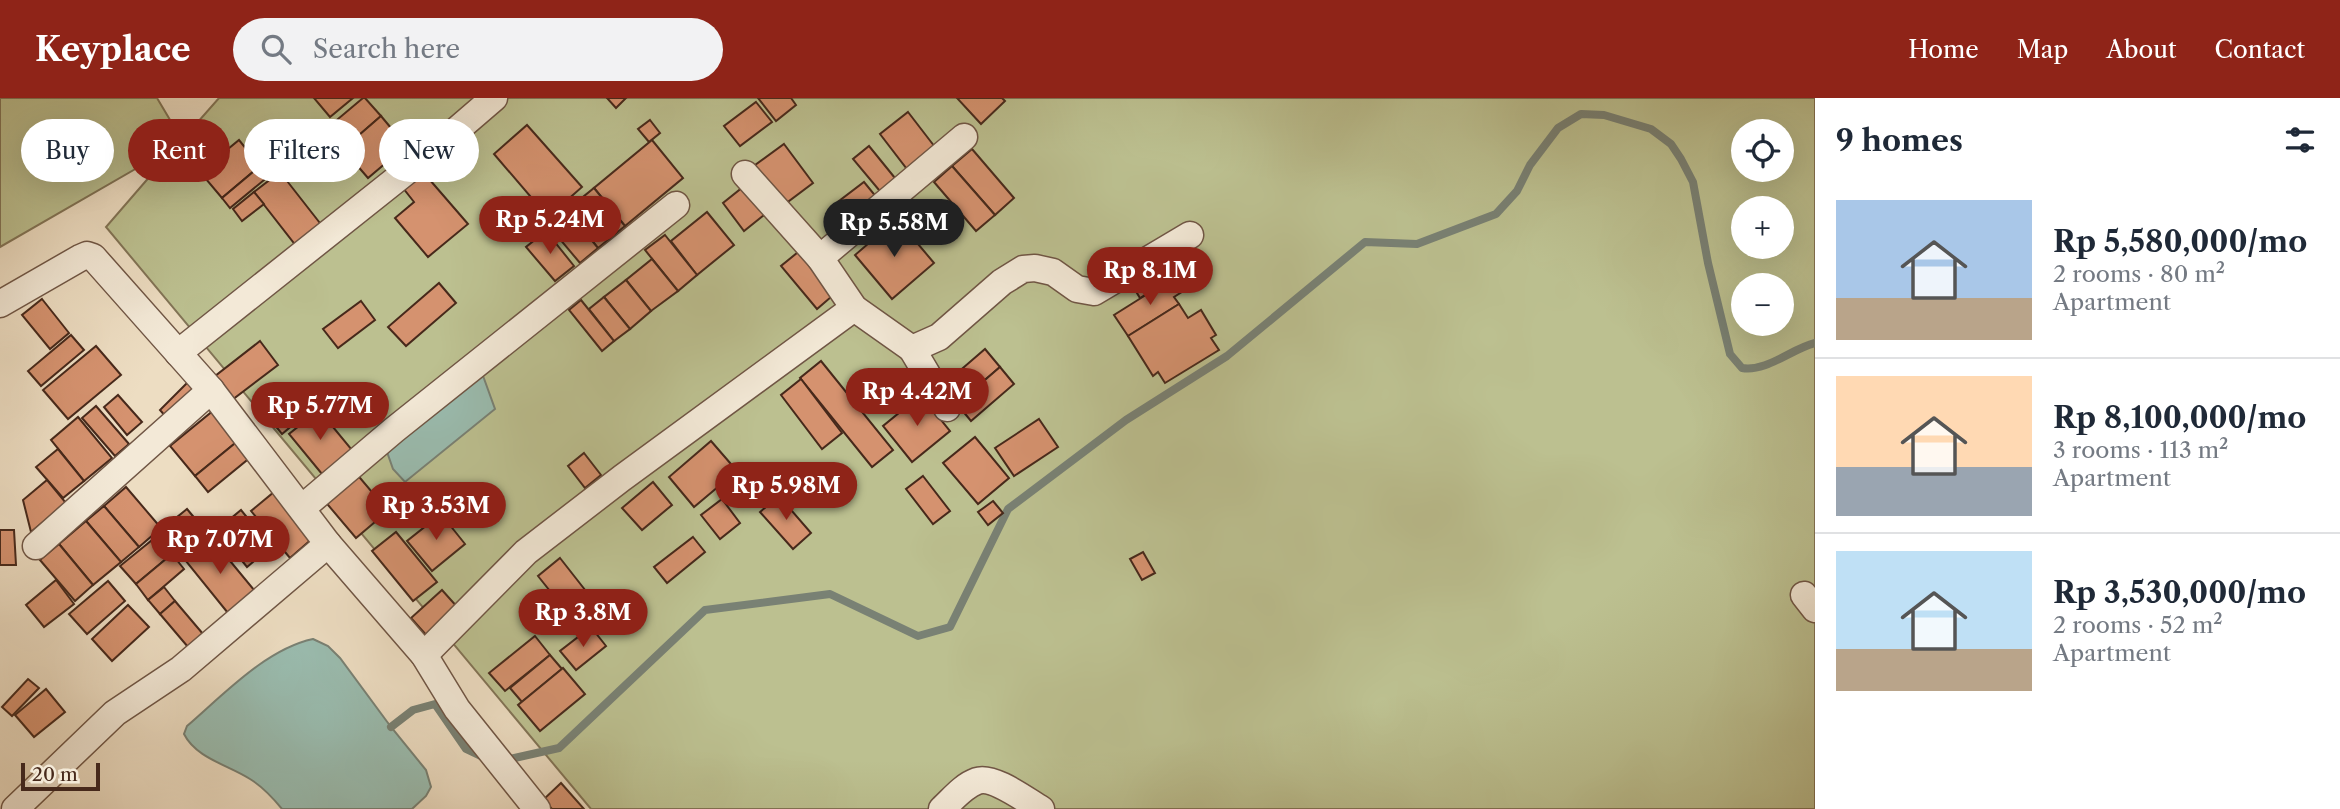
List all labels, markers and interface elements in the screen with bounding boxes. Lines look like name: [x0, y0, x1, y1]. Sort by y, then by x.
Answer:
search box: [233, 18, 723, 81]
text: Keyplace: [35, 29, 191, 70]
icon: search: [257, 30, 295, 68]
text: Search here: [313, 33, 460, 65]
text: Home: [1908, 35, 1979, 64]
text: Map: [2017, 35, 2068, 64]
text: About: [2106, 35, 2177, 64]
text: Contact: [2215, 35, 2305, 64]
chip: Buy: [21, 119, 114, 182]
chip: Rent: [128, 119, 230, 182]
chip: Filters: [244, 119, 365, 182]
chip: New: [379, 119, 479, 182]
map controls: [1731, 119, 1794, 336]
button: locate: [1731, 119, 1794, 182]
icon: filters: [2281, 121, 2319, 159]
text: 9 homes: [1836, 122, 1963, 159]
button: +: [1731, 196, 1794, 259]
pin: Rp 5.24M: [478, 197, 622, 256]
pin: Rp 5.58M: [822, 200, 966, 259]
text: Rp 5.24M: [495, 205, 605, 233]
text: Rp 5.58M: [839, 208, 949, 236]
text: Rp 5,580,000/mo: [2053, 223, 2307, 260]
icon: home: [1892, 228, 1976, 312]
pin: Rp 8.1M: [1085, 248, 1215, 307]
text: Rp 8.1M: [1103, 256, 1197, 284]
text: 2 rooms · 80 m²: [2053, 260, 2225, 288]
button: −: [1731, 273, 1794, 336]
text: Apartment: [2053, 288, 2171, 316]
pin: Rp 4.42M: [845, 368, 989, 428]
text: Rp 4.42M: [862, 377, 972, 405]
pin: Rp 5.77M: [248, 382, 392, 442]
text: Rp 5.77M: [267, 391, 373, 419]
text: Rp 8,100,000/mo: [2053, 399, 2306, 436]
icon: home: [1892, 404, 1976, 488]
text: 3 rooms · 113 m²: [2053, 436, 2229, 464]
pin: Rp 5.98M: [714, 462, 858, 522]
text: Apartment: [2053, 464, 2171, 492]
text: Rp 5.98M: [731, 471, 841, 499]
pin: Rp 3.53M: [364, 482, 508, 542]
text: Rp 3.53M: [382, 491, 490, 519]
pin: Rp 7.07M: [148, 517, 292, 576]
text: Rp 7.07M: [167, 525, 273, 553]
text: Rp 3,530,000/mo: [2053, 574, 2306, 611]
icon: home: [1892, 579, 1976, 663]
pin: Rp 3.8M: [518, 589, 648, 649]
text: Rp 3.8M: [535, 598, 631, 626]
text: 2 rooms · 52 m²: [2053, 611, 2223, 639]
text: Apartment: [2053, 639, 2171, 667]
scale bar: [21, 760, 100, 792]
text: 20 m: [32, 763, 78, 786]

